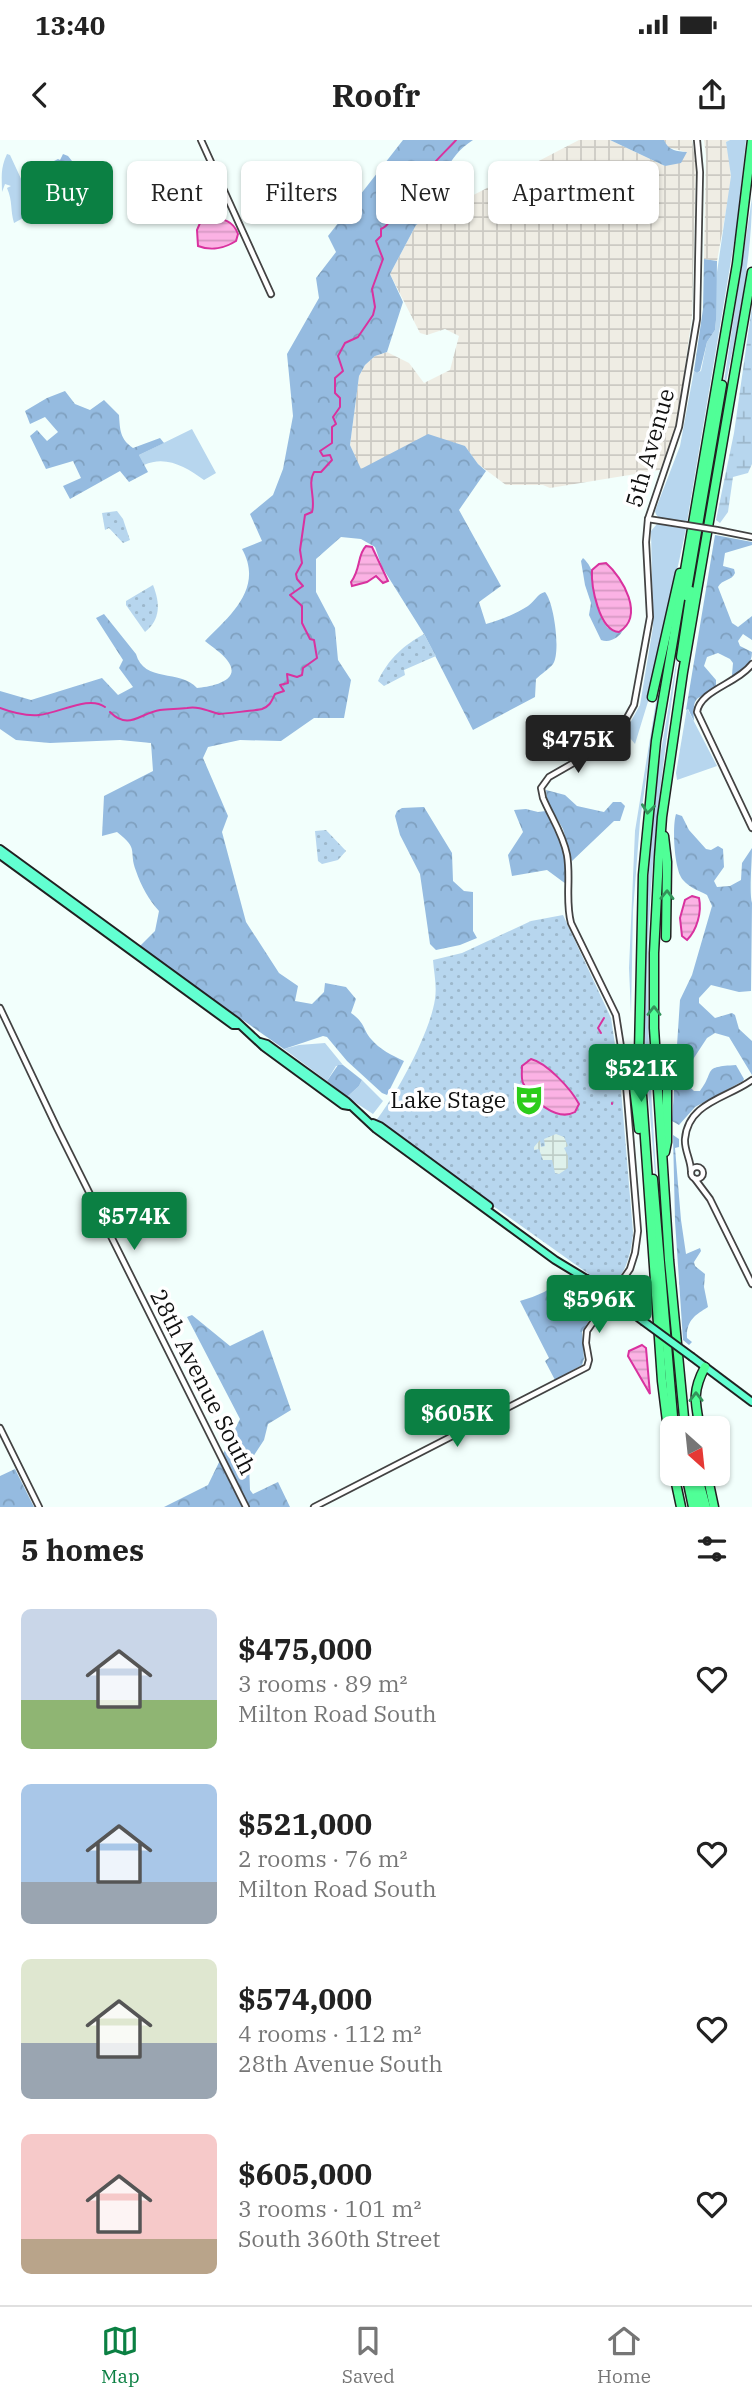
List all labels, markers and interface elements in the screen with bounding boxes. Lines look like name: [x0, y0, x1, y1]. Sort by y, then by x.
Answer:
text: 13:40: [35, 8, 105, 42]
text: Roofr: [332, 74, 420, 116]
icon: back: [21, 76, 59, 114]
icon: share: [693, 76, 731, 114]
chip: Buy: [21, 161, 113, 224]
chip: Rent: [127, 161, 227, 224]
chip: Filters: [241, 161, 362, 224]
chip: New: [376, 161, 474, 224]
chip: Apartment: [488, 161, 659, 224]
street label: 5th Avenue: [618, 385, 680, 511]
pin: $475K: [529, 716, 627, 775]
text: $475K: [542, 723, 614, 753]
one-way arrow: [641, 803, 656, 814]
one-way arrow: [659, 890, 674, 901]
one-way arrow: [646, 1006, 662, 1016]
pin: $521K: [592, 1044, 690, 1104]
text: $521K: [605, 1052, 677, 1082]
theatre icon: Lake Stage: [512, 1083, 546, 1117]
place label: Lake Stage: [390, 1084, 506, 1114]
pin: $574K: [85, 1192, 183, 1252]
text: $574K: [98, 1200, 170, 1230]
pin: $596K: [550, 1276, 648, 1335]
street label: 28th Avenue South: [144, 1283, 264, 1480]
text: $596K: [563, 1283, 635, 1313]
pin: $605K: [408, 1390, 506, 1449]
one-way arrow: [688, 1391, 704, 1402]
text: $605K: [421, 1397, 493, 1427]
north arrow: [660, 1416, 730, 1486]
map controls: [660, 1416, 730, 1486]
text: 5 homes: [21, 1530, 144, 1569]
icon: filters: [693, 1530, 731, 1568]
text: $475,000: [238, 1629, 372, 1668]
icon: home: [77, 1637, 161, 1721]
icon: heart: [693, 1660, 731, 1698]
text: 3 rooms · 89 m²: [238, 1668, 408, 1698]
text: Milton Road South: [238, 1698, 437, 1728]
text: $521,000: [238, 1804, 372, 1843]
icon: home: [77, 1812, 161, 1896]
icon: heart: [693, 1835, 731, 1873]
text: 2 rooms · 76 m²: [238, 1843, 408, 1873]
text: Milton Road South: [238, 1873, 437, 1903]
text: $574,000: [238, 1979, 372, 2018]
icon: home: [77, 1987, 161, 2071]
icon: heart: [693, 2010, 731, 2048]
text: 4 rooms · 112 m²: [238, 2018, 421, 2048]
text: 28th Avenue South: [238, 2048, 443, 2078]
text: $605,000: [238, 2154, 372, 2193]
icon: home: [77, 2162, 161, 2246]
icon: heart: [693, 2185, 731, 2223]
text: 3 rooms · 101 m²: [238, 2193, 421, 2223]
text: South 360th Street: [238, 2223, 440, 2253]
tab: Map: [101, 2322, 140, 2388]
tab: Saved: [342, 2322, 395, 2388]
tab: Home: [597, 2322, 651, 2388]

